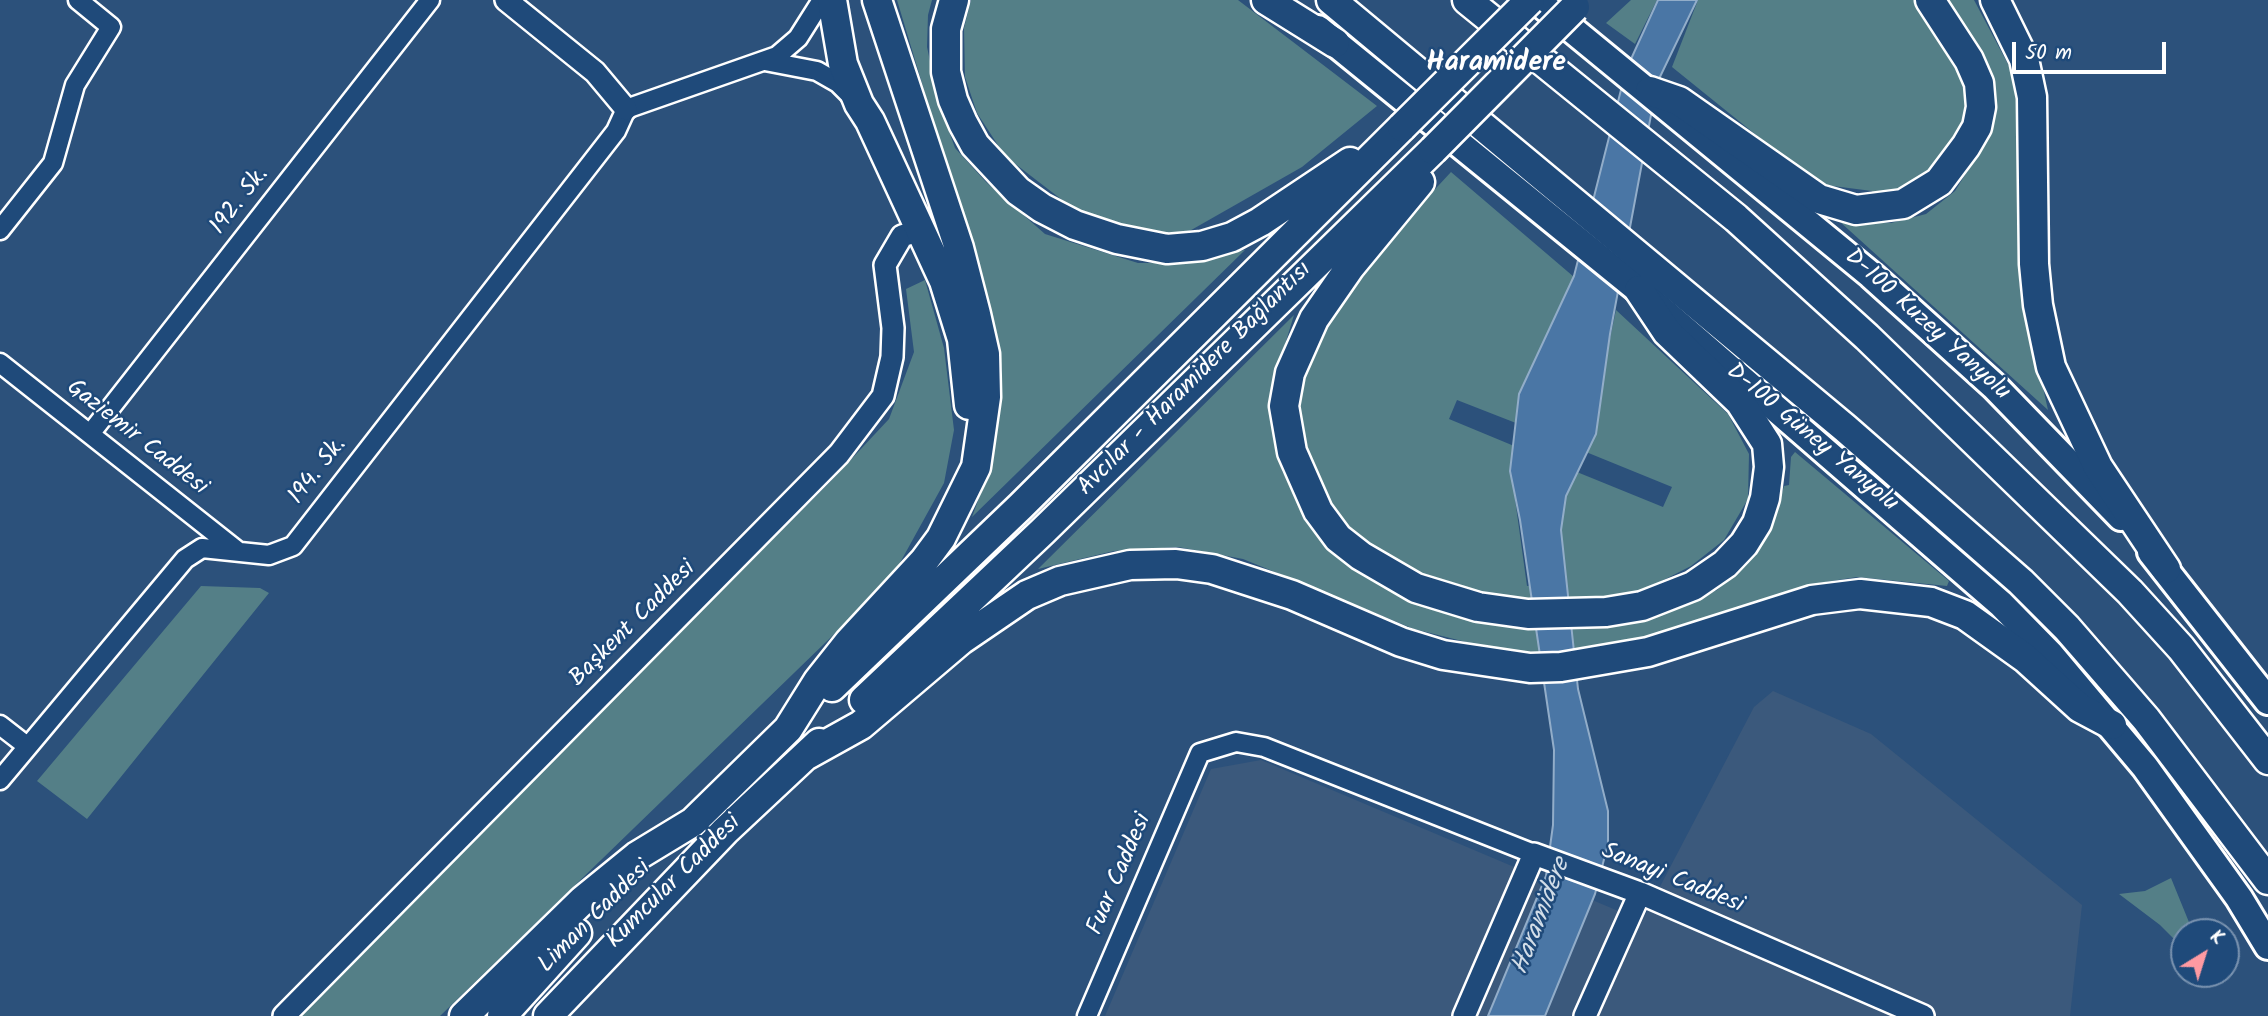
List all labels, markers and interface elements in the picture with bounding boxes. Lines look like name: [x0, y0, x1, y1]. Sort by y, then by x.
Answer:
scale bar: [2016, 28, 2170, 72]
text: 50 m: [2025, 37, 2072, 70]
district label: Haramidere: [1426, 48, 1566, 82]
street label: 192. Sk.: [206, 162, 276, 242]
street label: D-100 Kuzey Yanyolu: [1837, 244, 2015, 408]
street label: Avcılar - Haramidere Bağlantısı: [1073, 257, 1319, 503]
street label: D-100 Güney Yanyolu: [1719, 359, 1903, 519]
street label: Gaziemir Caddesi: [59, 375, 213, 503]
street label: 194. Sk.: [284, 433, 354, 511]
street label: Başkent Caddesi: [565, 556, 703, 694]
street label: Kumcular Caddesi: [602, 810, 748, 956]
street label: Fuar Caddesi: [1082, 810, 1160, 940]
street label: Sanayi Caddesi: [1597, 838, 1747, 922]
water label: Haramidere: [1507, 854, 1579, 980]
street label: Liman Caddesi: [534, 856, 658, 980]
north arrow: [2170, 918, 2240, 988]
text: K: [2203, 923, 2230, 953]

